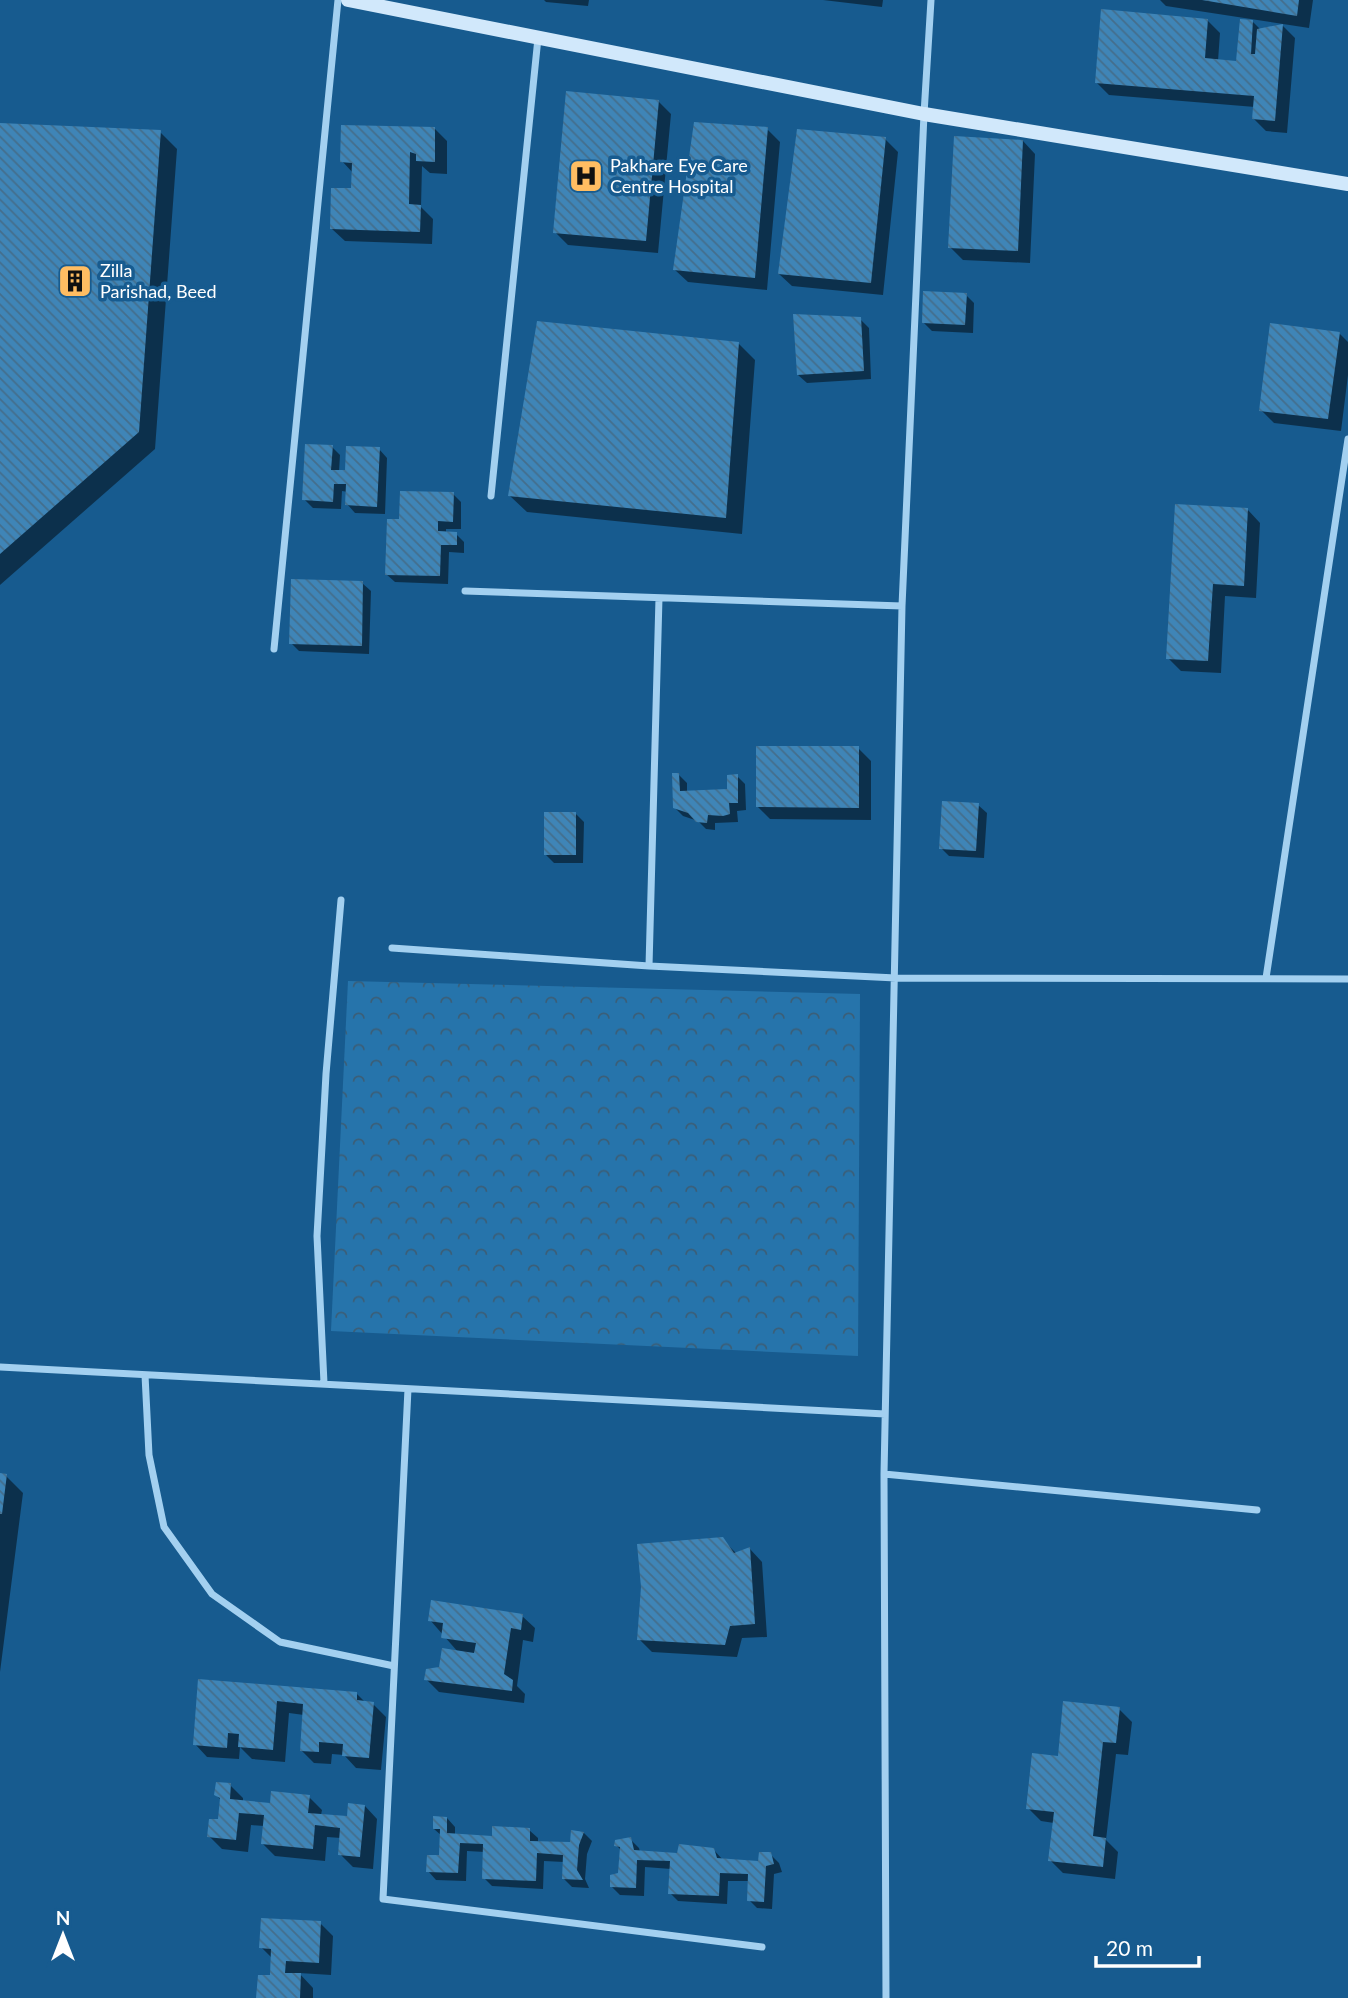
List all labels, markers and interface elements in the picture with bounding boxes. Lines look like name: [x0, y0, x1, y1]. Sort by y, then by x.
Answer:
place label: Pakhare Eye Care Centre Hospital: [610, 154, 748, 197]
hospital icon: Pakhare Eye Care Centre Hospital: [567, 157, 605, 195]
place label: Zilla Parishad, Beed: [100, 259, 217, 302]
building icon: Zilla Parishad, Beed: [56, 262, 94, 300]
north arrow: [28, 1900, 98, 1970]
text: N: [56, 1906, 70, 1929]
scale bar: [1096, 1924, 1199, 1968]
text: 20 m: [1106, 1935, 1153, 1960]

